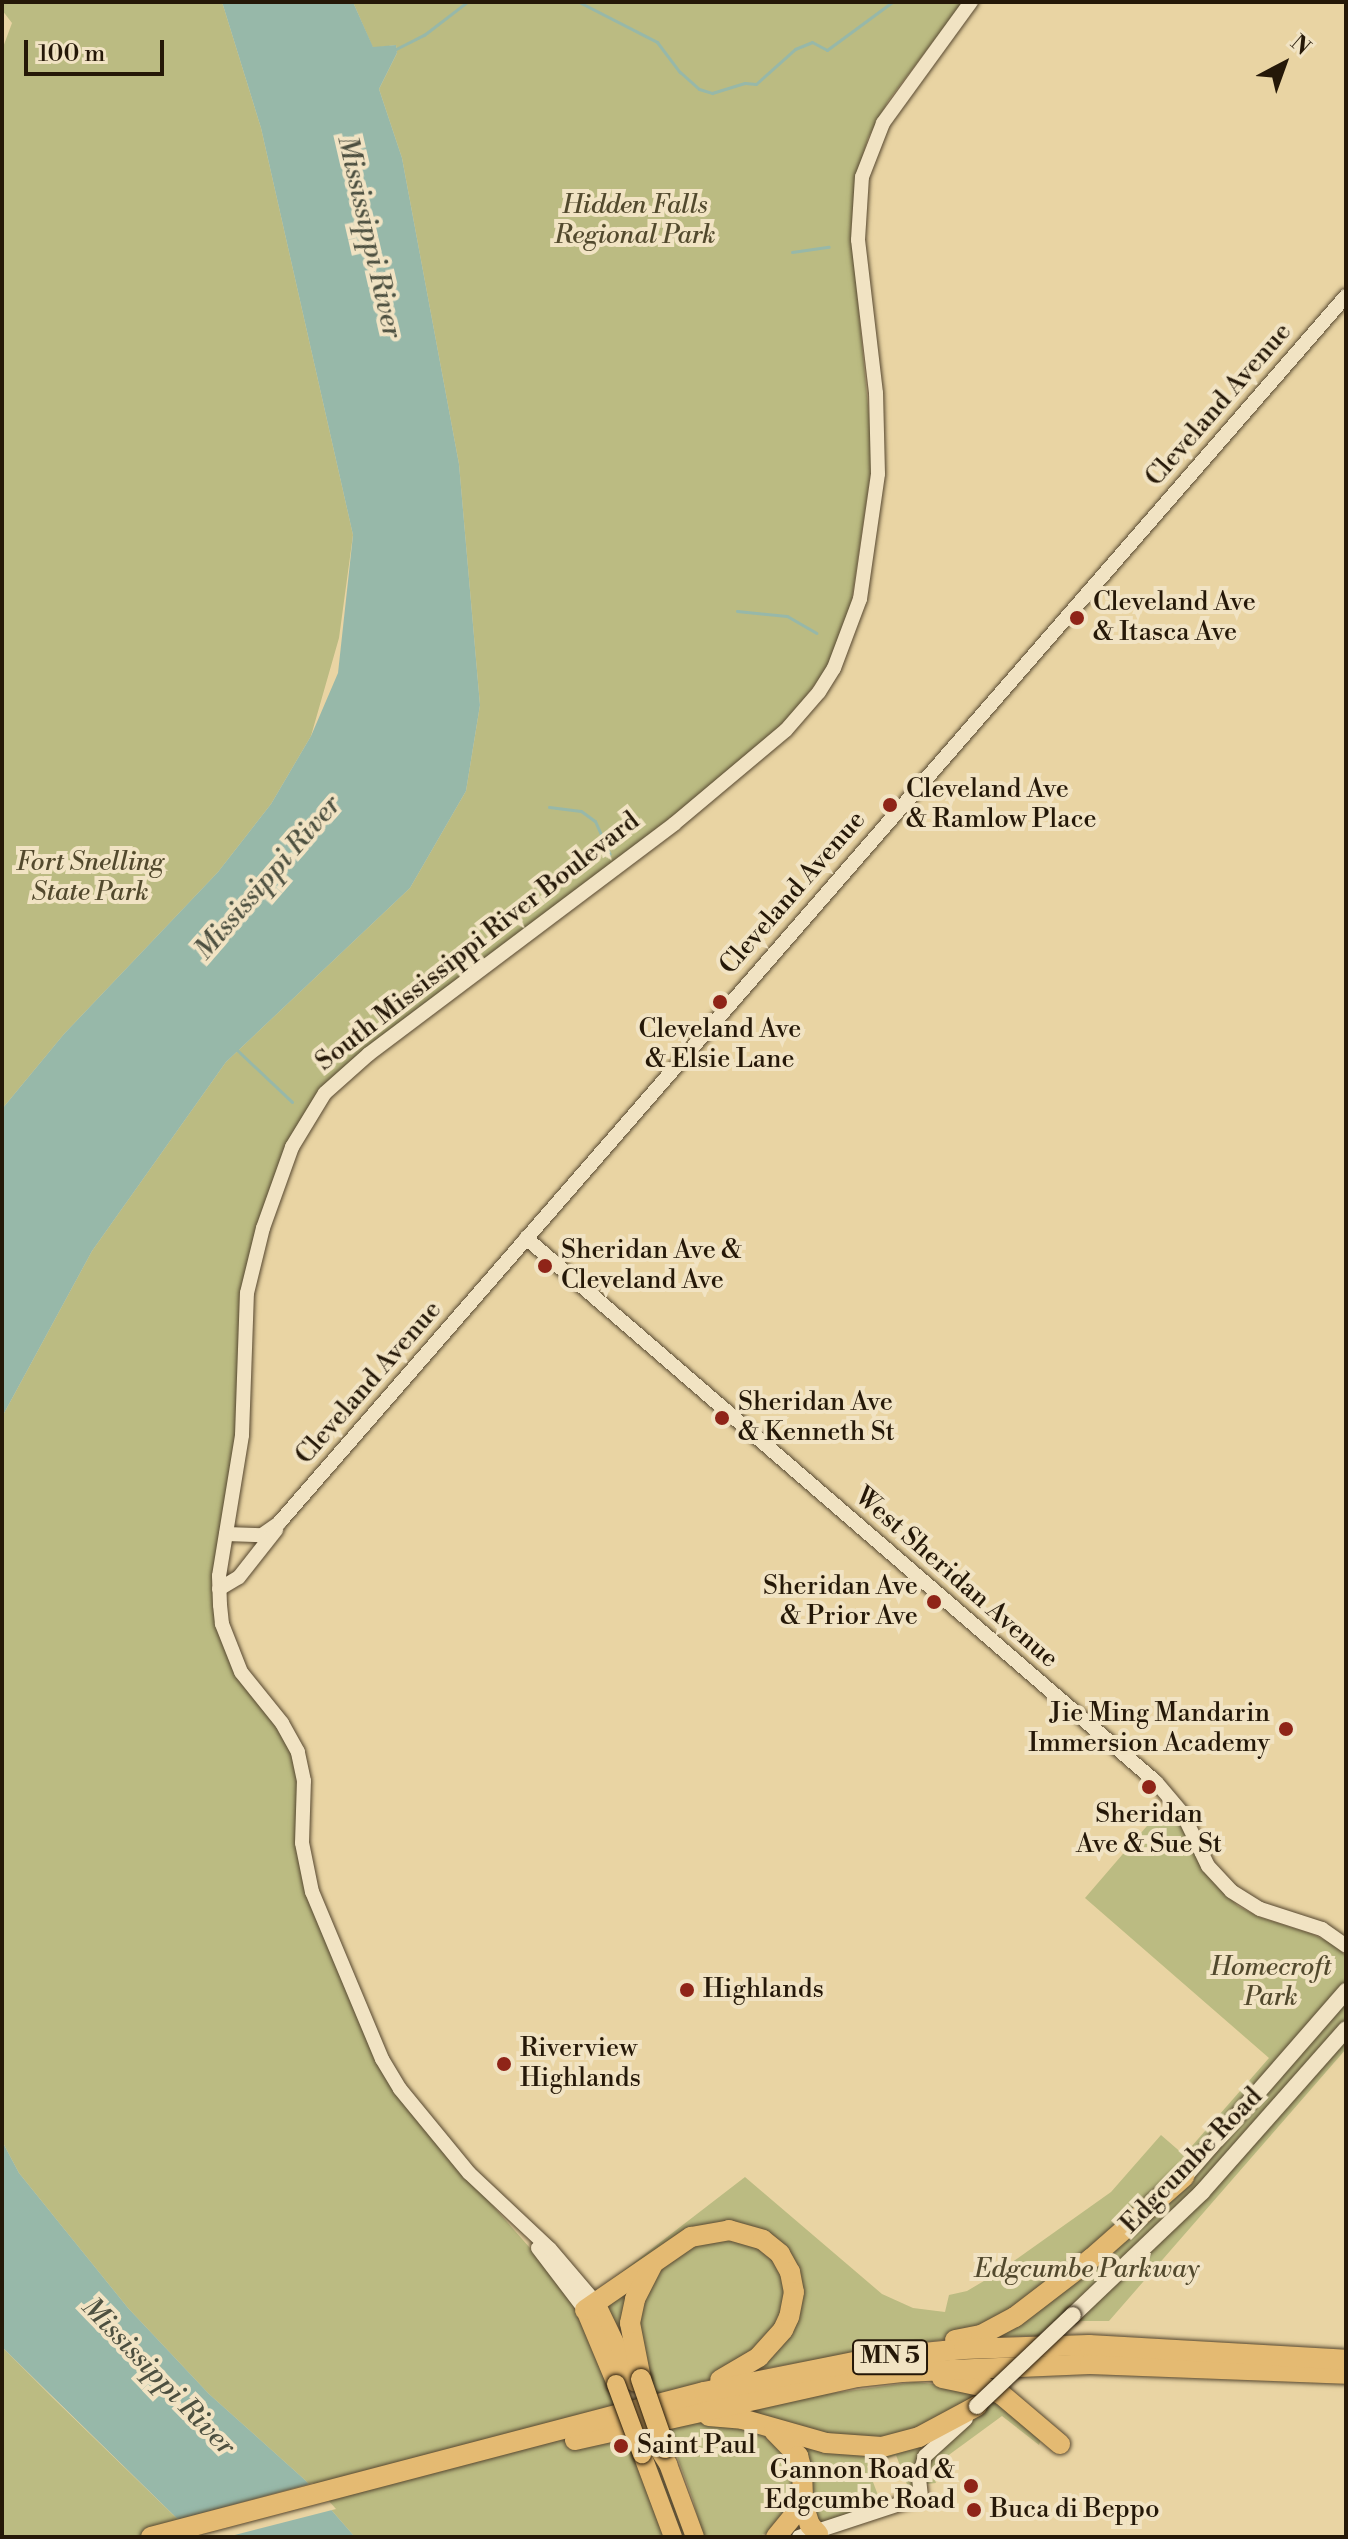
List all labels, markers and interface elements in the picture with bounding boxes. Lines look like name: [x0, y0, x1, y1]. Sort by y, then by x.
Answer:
scale bar: [28, 24, 168, 74]
north arrow: [1244, 24, 1324, 104]
text: N: [1285, 30, 1315, 61]
text: 100 m: [38, 39, 105, 69]
water label: Mississippi River: [329, 132, 409, 342]
park label: Hidden Falls Regional Park: [554, 190, 716, 252]
street label: Cleveland Avenue: [1140, 317, 1298, 493]
place label: Cleveland Ave & Itasca Ave: [1093, 587, 1256, 648]
marker: Cleveland Ave & Itasca Ave: [1068, 609, 1086, 627]
place label: Cleveland Ave & Ramlow Place: [906, 774, 1097, 836]
water label: Mississippi River: [187, 789, 349, 967]
marker: Cleveland Ave & Ramlow Place: [881, 796, 899, 814]
street label: Cleveland Avenue: [714, 805, 872, 981]
street label: South Mississippi River Boulevard: [310, 806, 646, 1078]
park label: Fort Snelling State Park: [16, 847, 164, 908]
marker: Cleveland Ave & Elsie Lane: [711, 993, 729, 1011]
place label: Cleveland Ave & Elsie Lane: [639, 1014, 801, 1076]
place label: Sheridan Ave & Cleveland Ave: [561, 1235, 742, 1296]
marker: Sheridan Ave & Cleveland Ave: [536, 1257, 554, 1275]
street label: Cleveland Avenue: [290, 1295, 448, 1471]
place label: Sheridan Ave & Kenneth St: [738, 1387, 895, 1448]
marker: Sheridan Ave & Kenneth St: [713, 1409, 731, 1427]
street label: West Sheridan Avenue: [848, 1481, 1064, 1675]
place label: Sheridan Ave & Prior Ave: [763, 1571, 918, 1632]
marker: Sheridan Ave & Prior Ave: [925, 1593, 943, 1611]
place label: Jie Ming Mandarin Immersion Academy: [1028, 1698, 1270, 1760]
marker: Jie Ming Mandarin Immersion Academy: [1277, 1720, 1295, 1738]
marker: Sheridan Ave & Sue St: [1140, 1778, 1158, 1796]
place label: Sheridan Ave & Sue St: [1076, 1799, 1222, 1860]
park label: Homecroft Park: [1211, 1952, 1331, 2014]
place label: Highlands: [703, 1974, 824, 2006]
marker: Highlands: [678, 1981, 696, 1999]
place label: Riverview Highlands: [520, 2033, 641, 2094]
marker: Riverview Highlands: [495, 2055, 513, 2073]
street label: Edgcumbe Road: [1115, 2082, 1269, 2240]
park label: Edgcumbe Parkway: [974, 2254, 1200, 2286]
water label: Mississippi River: [74, 2291, 242, 2463]
road number: MN 5: [852, 2337, 928, 2377]
place label: Saint Paul: [637, 2430, 756, 2462]
marker: Saint Paul: [612, 2437, 630, 2455]
place label: Gannon Road & Edgcumbe Road: [764, 2455, 955, 2516]
marker: Gannon Road & Edgcumbe Road: [962, 2477, 980, 2495]
place label: Buca di Beppo: [990, 2494, 1160, 2526]
marker: Buca di Beppo: [965, 2501, 983, 2519]

